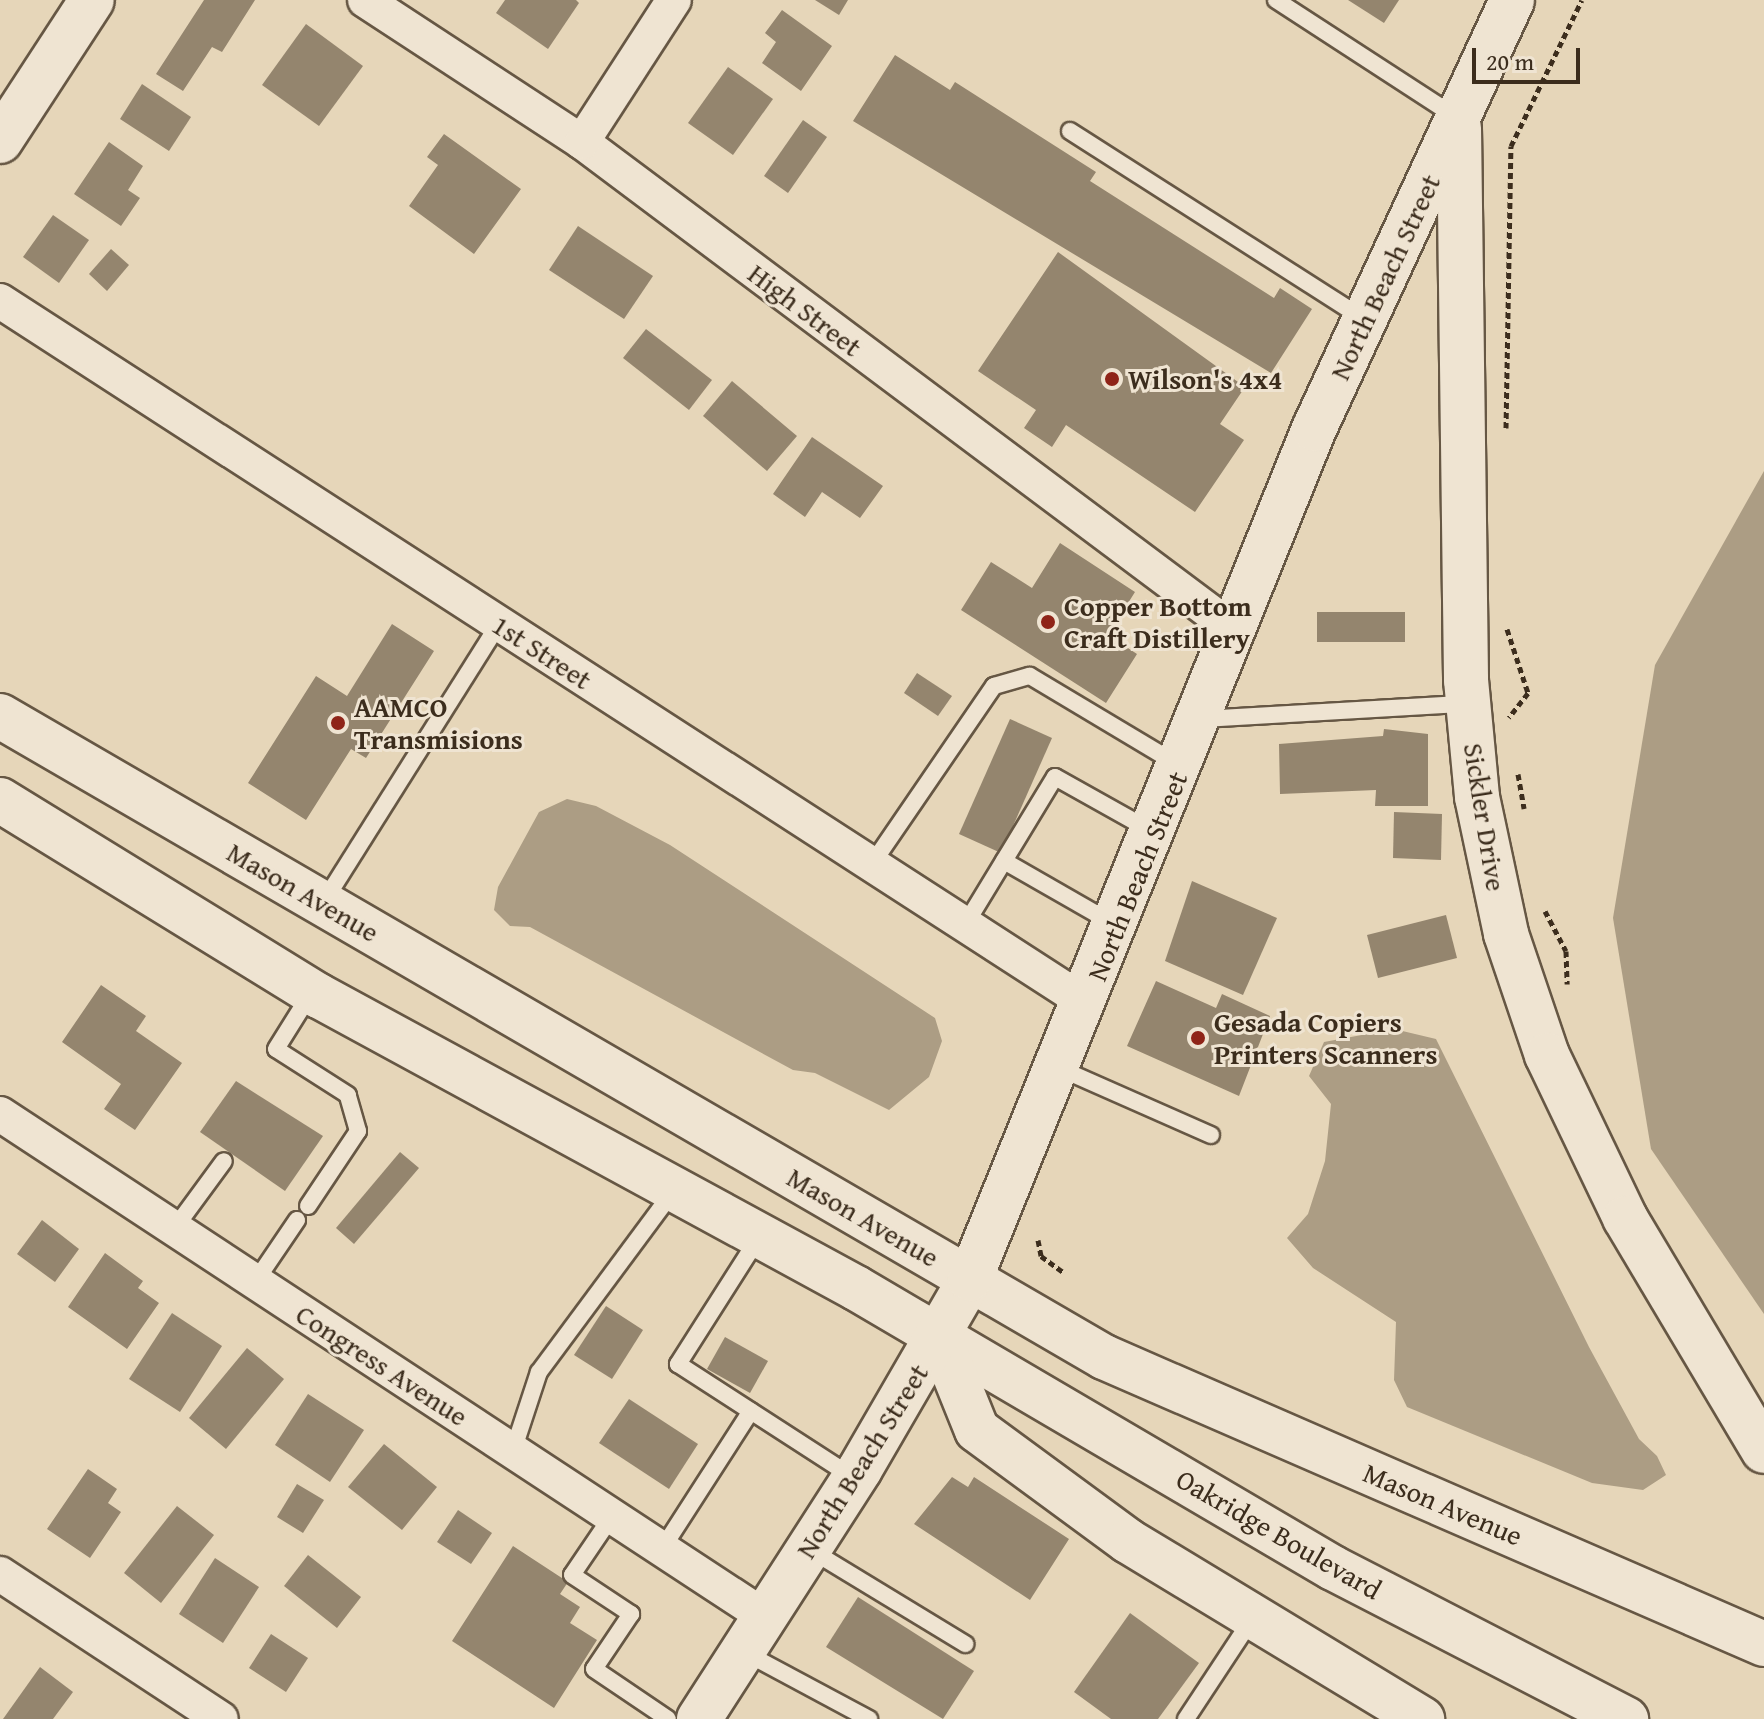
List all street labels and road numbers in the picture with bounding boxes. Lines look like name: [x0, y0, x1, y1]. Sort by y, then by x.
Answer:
street label: North Beach Street: [1323, 169, 1447, 385]
street label: High Street: [742, 257, 868, 363]
street label: 1st Street: [486, 608, 598, 696]
street label: Sickler Drive: [1457, 741, 1513, 893]
street label: North Beach Street: [1080, 766, 1194, 986]
street label: Mason Avenue: [221, 835, 385, 949]
street label: Mason Avenue: [781, 1160, 945, 1274]
street label: Congress Avenue: [290, 1297, 474, 1433]
street label: North Beach Street: [789, 1358, 935, 1564]
street label: Mason Avenue: [1358, 1455, 1528, 1553]
street label: Oakridge Boulevard: [1170, 1462, 1388, 1606]

